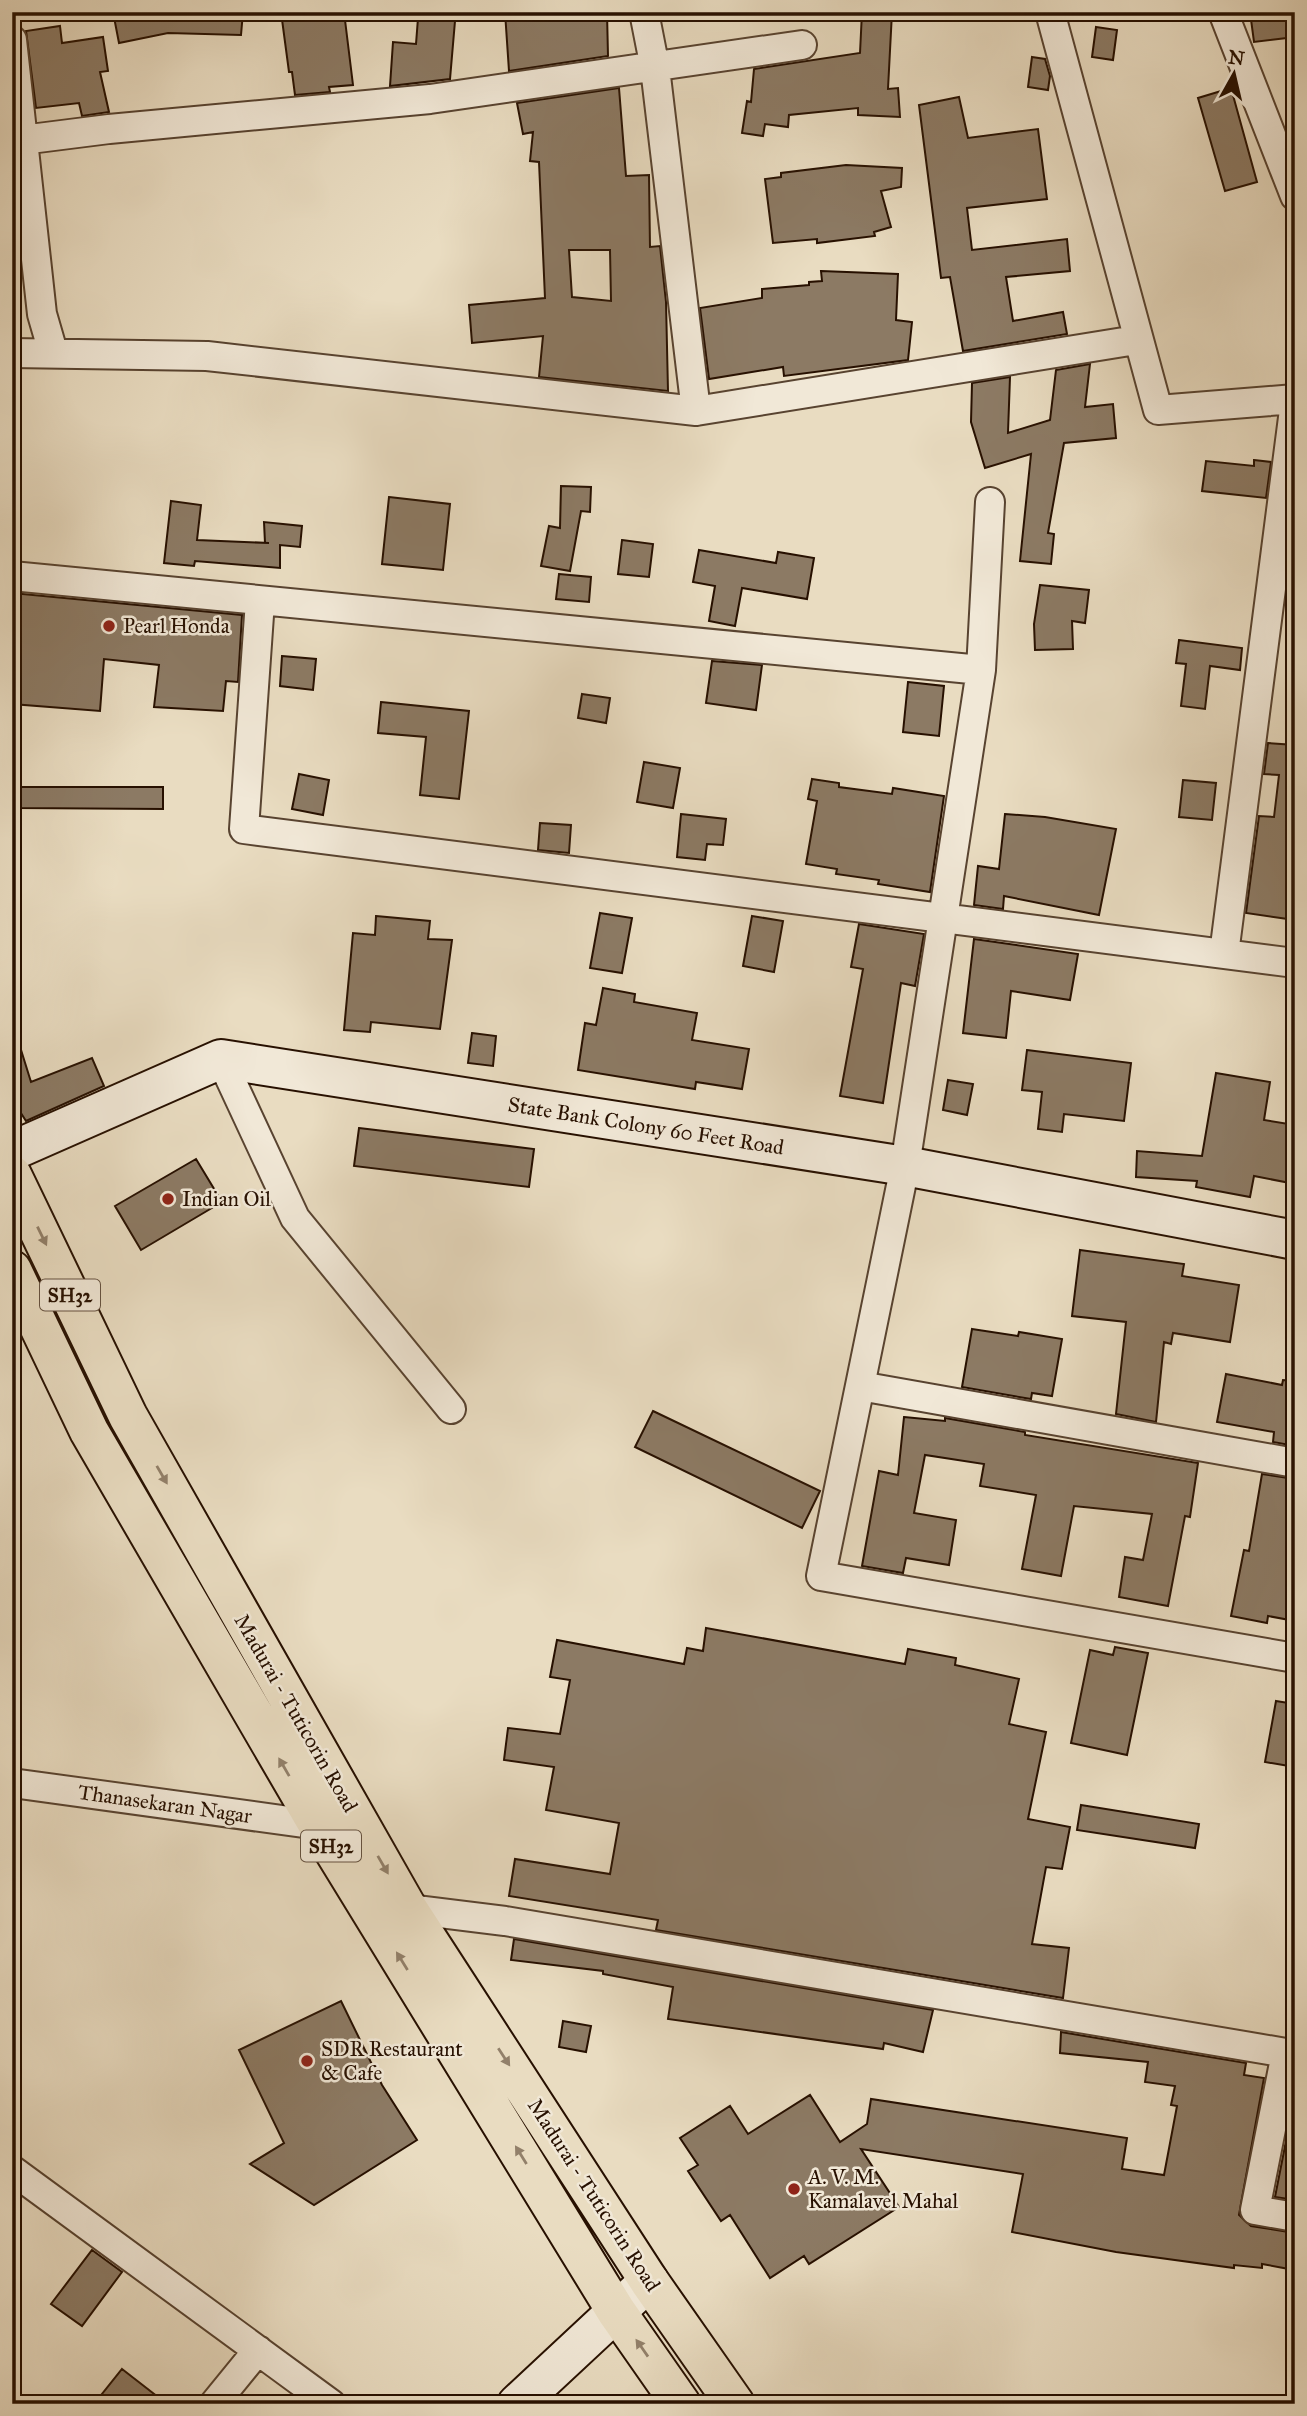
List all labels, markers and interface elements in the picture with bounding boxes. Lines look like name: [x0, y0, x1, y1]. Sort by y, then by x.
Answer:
north arrow: [1198, 38, 1268, 108]
text: N: [1227, 45, 1246, 70]
place label: Pearl Honda: [123, 613, 230, 639]
marker: Pearl Honda: [101, 618, 117, 634]
street label: State Bank Colony 60 Feet Road: [506, 1091, 786, 1161]
place label: Indian Oil: [182, 1186, 271, 1212]
marker: Indian Oil: [160, 1191, 176, 1207]
one-way arrow: [36, 1226, 48, 1246]
road number: SH32: [40, 1280, 100, 1310]
one-way arrow: [156, 1465, 168, 1485]
street label: Madurai - Tuticorin Road: [229, 1609, 364, 1817]
one-way arrow: [278, 1757, 290, 1776]
street label: Thanasekaran Nagar: [76, 1779, 254, 1829]
road number: SH32: [301, 1830, 361, 1862]
one-way arrow: [377, 1855, 389, 1874]
one-way arrow: [395, 1952, 408, 1971]
place label: SDR Restaurant & Cafe: [321, 2036, 463, 2086]
one-way arrow: [497, 2048, 511, 2066]
marker: SDR Restaurant & Cafe: [299, 2053, 315, 2069]
street label: Madurai - Tuticorin Road: [522, 2094, 666, 2297]
one-way arrow: [514, 2146, 527, 2165]
place label: A. V. M. Kamalavel Mahal: [807, 2164, 958, 2214]
marker: A. V. M. Kamalavel Mahal: [786, 2181, 802, 2197]
one-way arrow: [635, 2339, 649, 2357]

